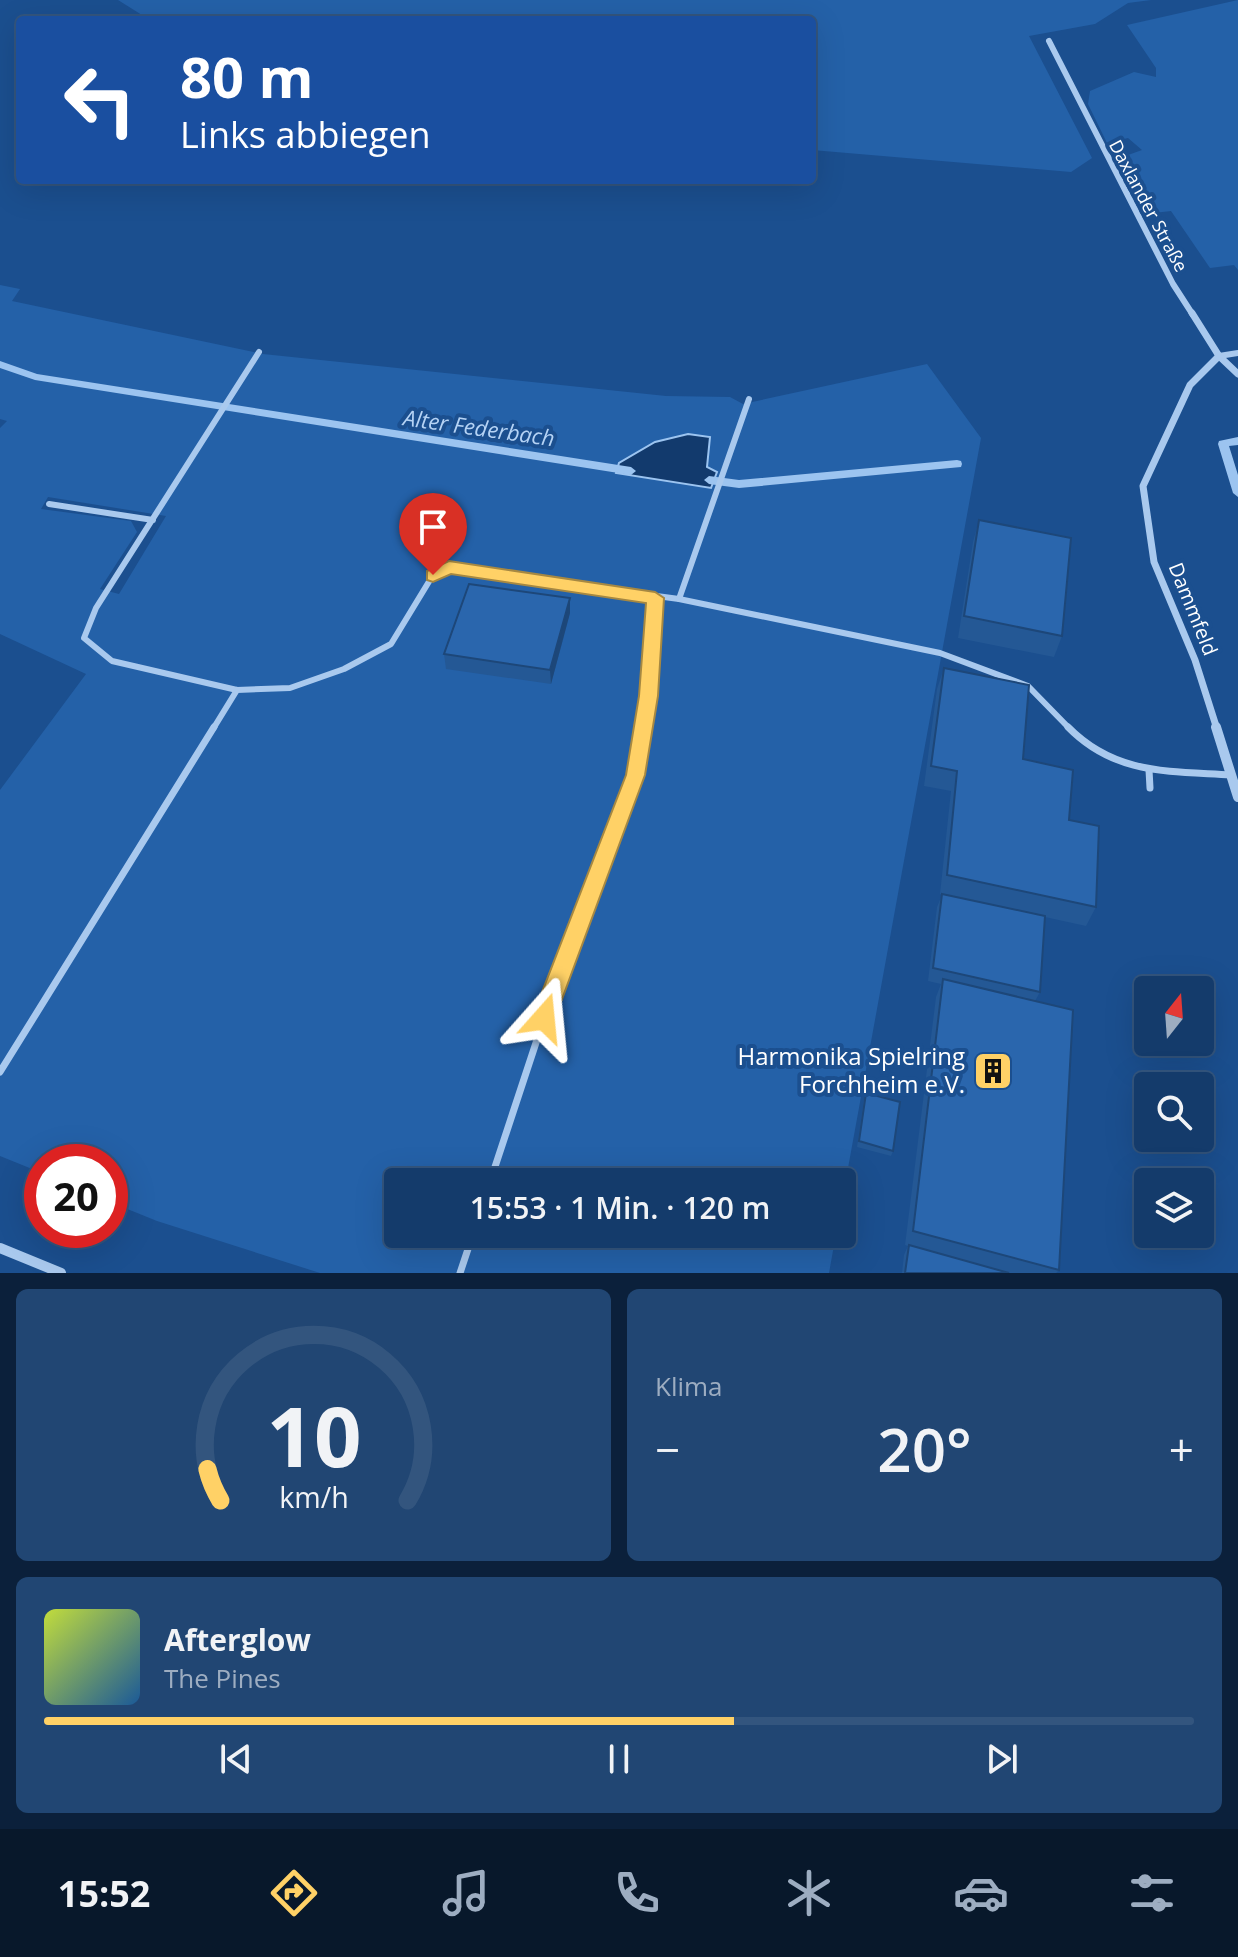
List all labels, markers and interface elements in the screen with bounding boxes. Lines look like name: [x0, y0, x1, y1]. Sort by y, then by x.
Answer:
text: 80 m: [180, 38, 314, 114]
icon: left: [48, 48, 152, 152]
text: Links abbiegen: [180, 110, 431, 159]
street label: Daxlander Straße: [1104, 135, 1194, 276]
water label: Alter Federbach: [400, 401, 557, 452]
pin: [399, 493, 467, 575]
icon: arrive: [411, 505, 455, 549]
street label: Dammfeld: [1163, 558, 1224, 659]
position arrow: [502, 976, 586, 1060]
north arrow: [1134, 976, 1214, 1056]
map controls: [1134, 976, 1214, 1248]
place label: Harmonika Spielring Forchheim e.V.: [737, 1039, 965, 1100]
building icon: Harmonika Spielring Forchheim e.V.: [972, 1050, 1014, 1092]
button: search: [1134, 1072, 1214, 1152]
speed limit sign: 20: [24, 1144, 128, 1248]
button: layers: [1134, 1168, 1214, 1248]
text: 15:53 · 1 Min. · 120 m: [470, 1187, 770, 1228]
text: Klima: [655, 1368, 723, 1404]
text: 10: [266, 1378, 361, 1491]
text: 20°: [877, 1408, 972, 1490]
text: −: [655, 1419, 680, 1479]
text: +: [1169, 1419, 1194, 1479]
text: km/h: [279, 1477, 348, 1516]
text: Afterglow: [164, 1619, 311, 1660]
text: The Pines: [164, 1660, 281, 1696]
icon: previous: [214, 1737, 258, 1781]
icon: pause: [597, 1737, 641, 1781]
icon: next: [980, 1737, 1024, 1781]
icon: directions: [266, 1865, 322, 1921]
icon: music: [438, 1865, 494, 1921]
icon: phone: [609, 1865, 665, 1921]
icon: climate: [781, 1865, 837, 1921]
icon: car: [953, 1865, 1009, 1921]
icon: filters: [1124, 1865, 1180, 1921]
text: 15:52: [58, 1869, 150, 1918]

